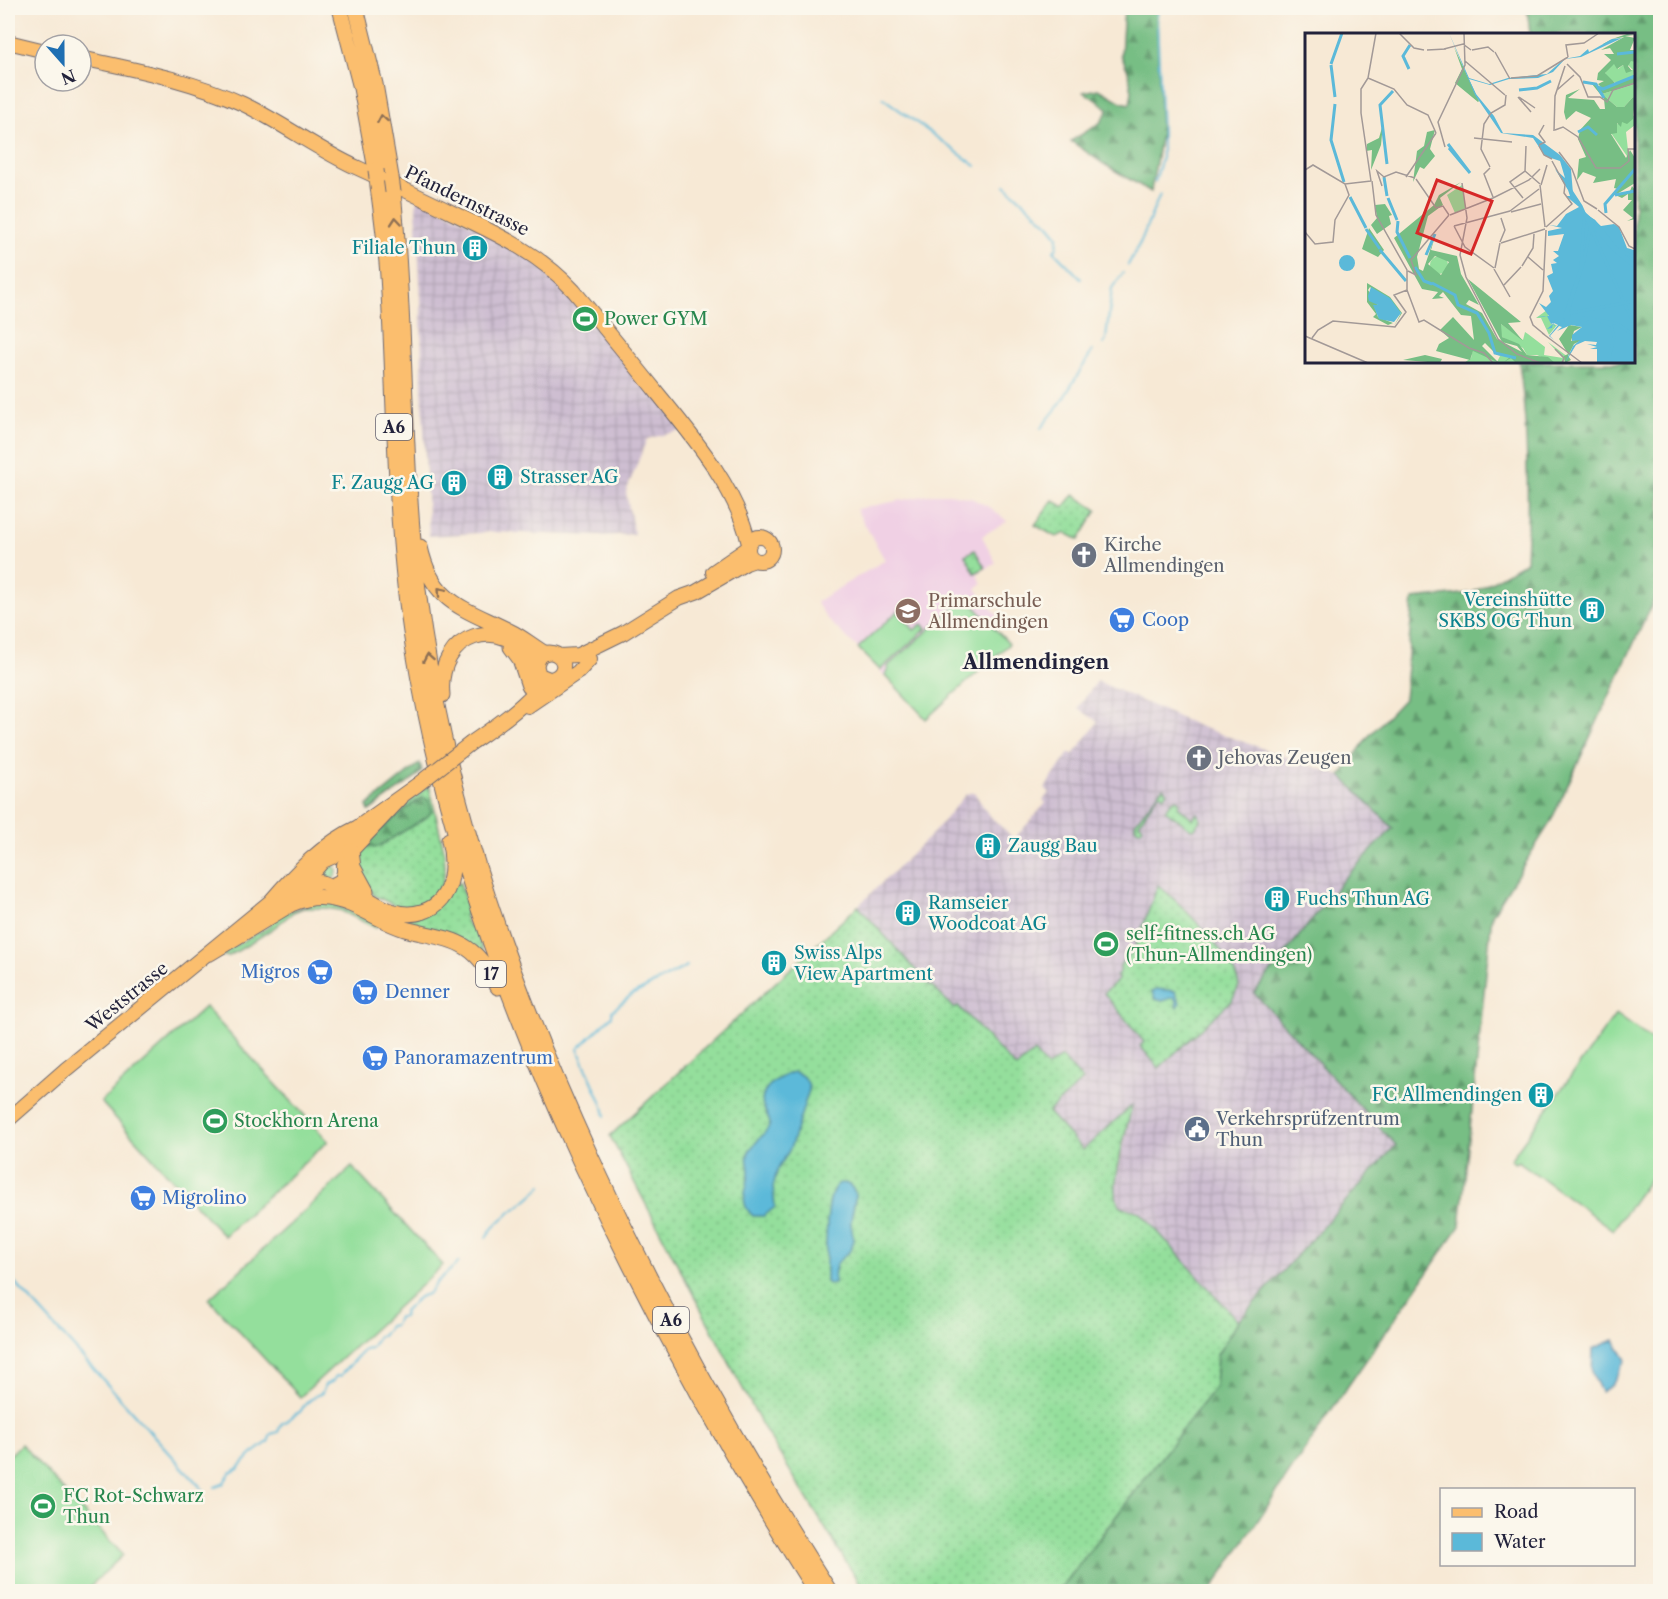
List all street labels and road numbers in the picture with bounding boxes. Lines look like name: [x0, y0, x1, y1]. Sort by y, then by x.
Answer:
street label: Pfandernstrasse: [401, 161, 533, 241]
road number: A6: [376, 414, 412, 440]
street label: Weststrasse: [81, 957, 172, 1037]
road number: 17: [476, 961, 506, 987]
road number: A6: [653, 1307, 689, 1333]

